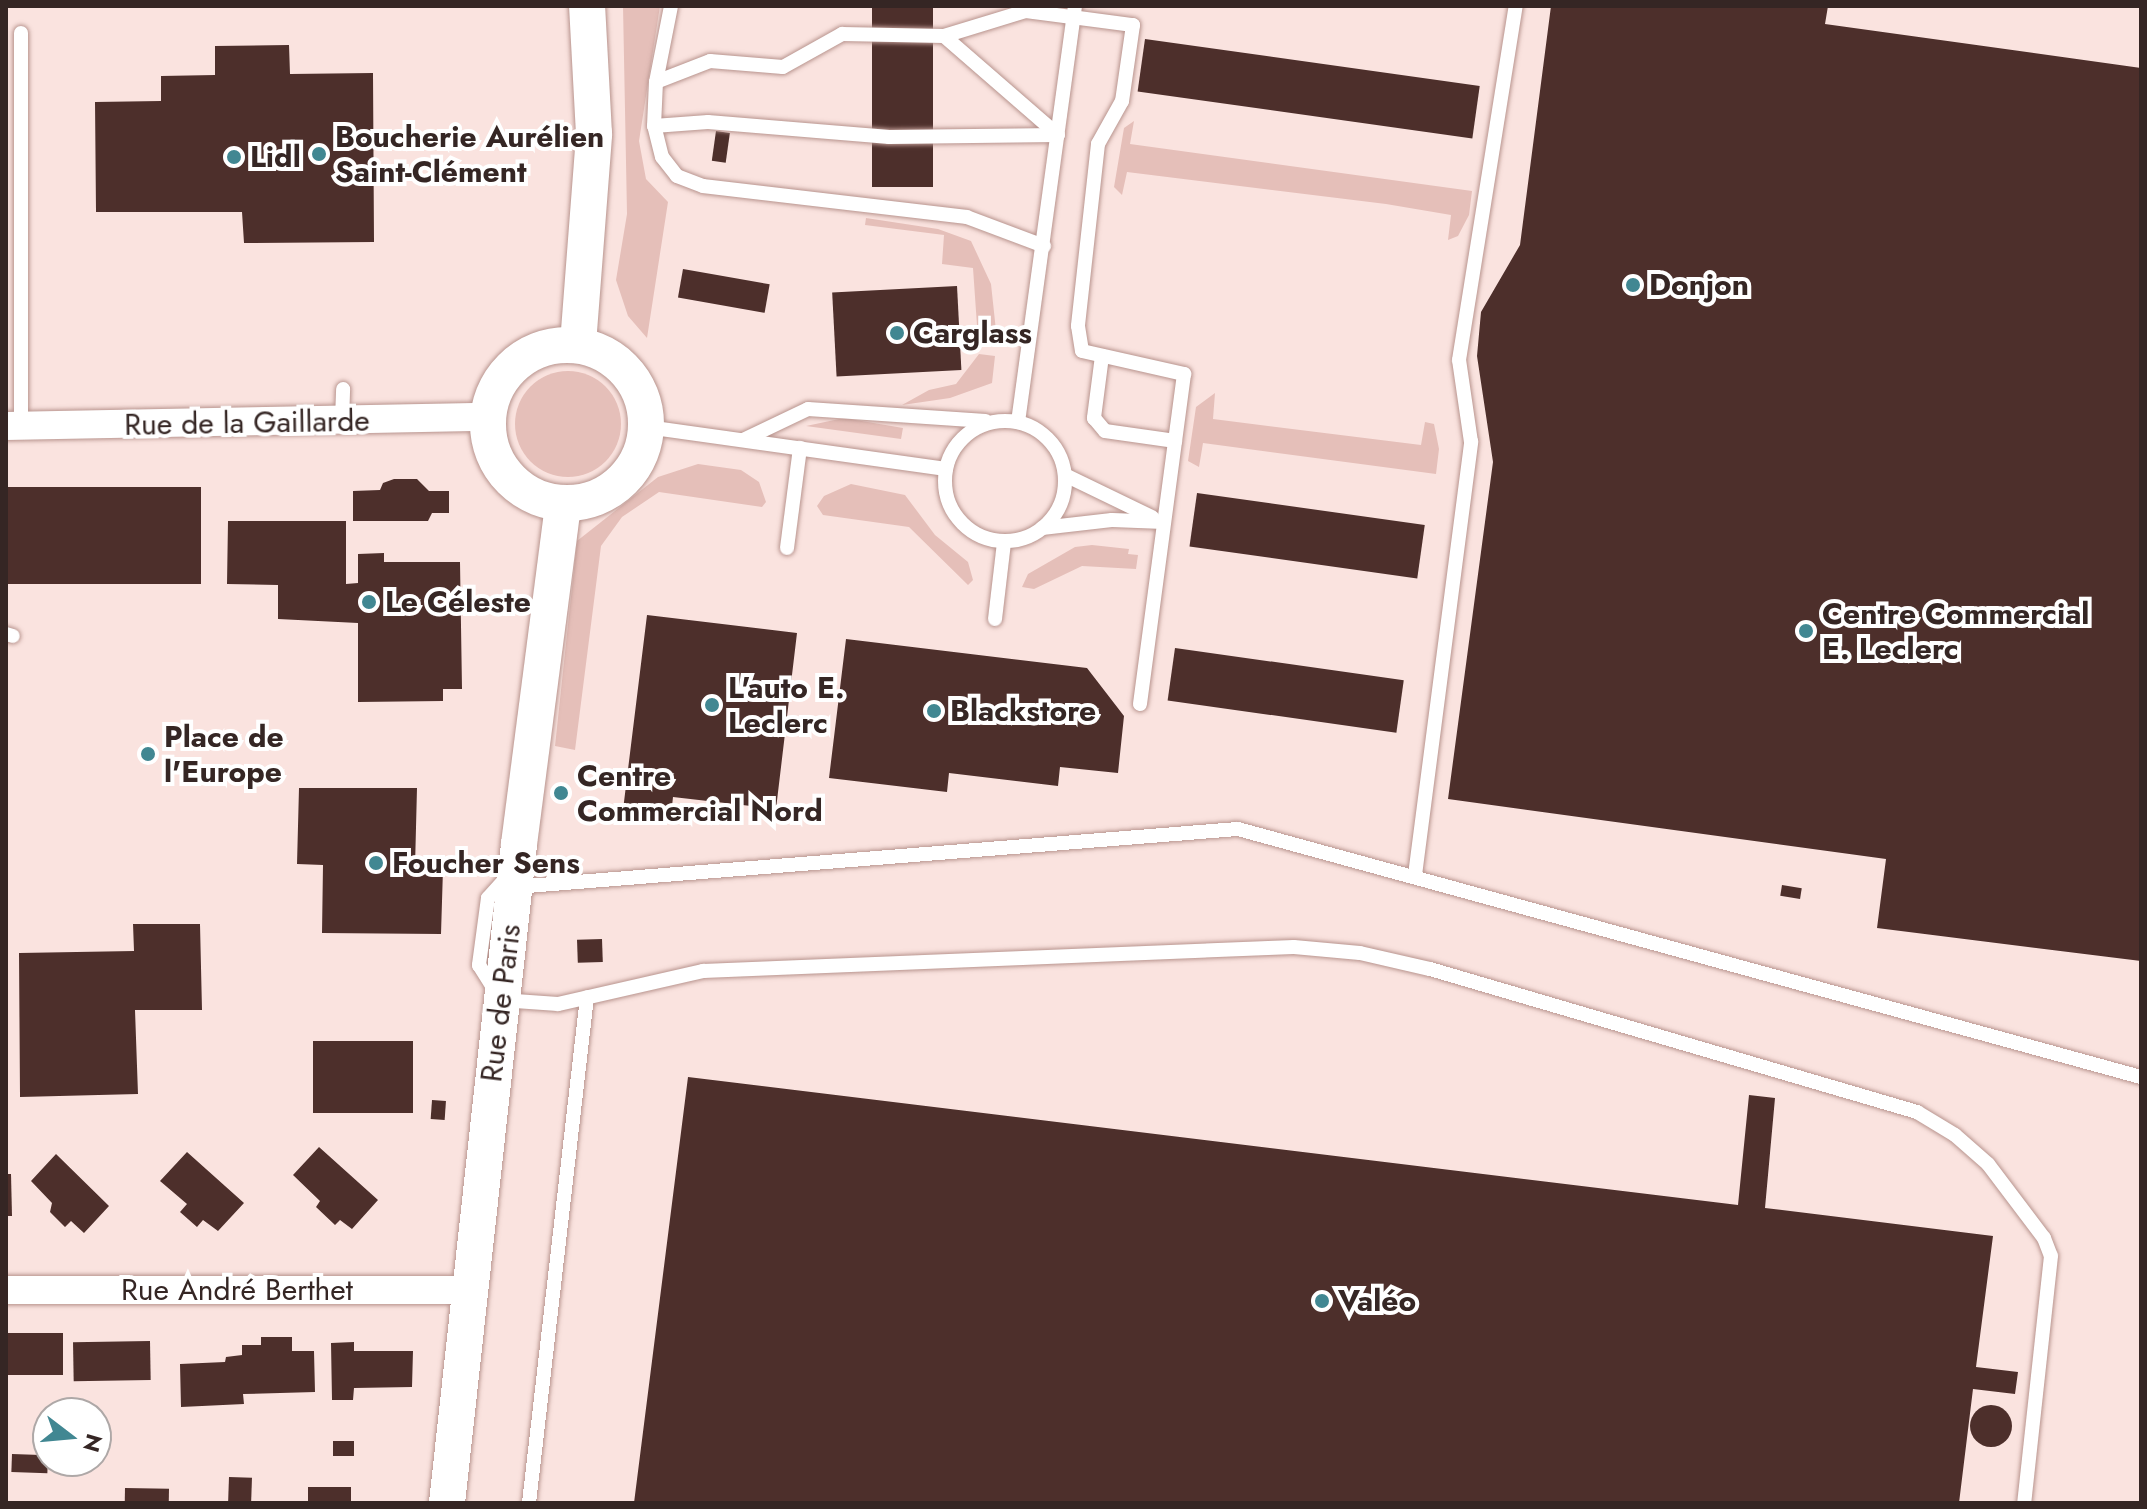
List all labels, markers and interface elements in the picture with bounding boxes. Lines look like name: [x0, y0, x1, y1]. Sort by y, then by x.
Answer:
place label: Boucherie Aurélien Saint-Clément: [335, 119, 604, 190]
place label: Lidl: [250, 139, 301, 175]
marker: Boucherie Aurélien Saint-Clément: [310, 145, 328, 163]
marker: Lidl: [225, 148, 243, 166]
place label: Donjon: [1649, 267, 1749, 303]
marker: Donjon: [1624, 276, 1642, 294]
place label: Carglass: [913, 315, 1032, 351]
marker: Carglass: [888, 324, 906, 342]
street label: Rue de la Gaillarde: [124, 403, 370, 443]
place label: Le Céleste: [385, 584, 531, 620]
marker: Le Céleste: [360, 593, 378, 611]
place label: Centre Commercial E. Leclerc: [1822, 596, 2089, 666]
marker: Centre Commercial E. Leclerc: [1797, 622, 1815, 640]
place label: L'auto E. Leclerc: [728, 670, 845, 740]
place label: Blackstore: [950, 693, 1096, 729]
marker: L'auto E. Leclerc: [703, 696, 721, 714]
marker: Blackstore: [925, 702, 943, 720]
place label: Place de l'Europe: [164, 719, 284, 790]
marker: Place de l'Europe: [139, 745, 157, 763]
place label: Centre Commercial Nord: [577, 758, 823, 828]
marker: Centre Commercial Nord: [552, 784, 570, 802]
place label: Foucher Sens: [392, 845, 580, 881]
marker: Foucher Sens: [367, 854, 385, 872]
street label: Rue de Paris: [473, 922, 529, 1084]
street label: Rue André Berthet: [121, 1272, 353, 1308]
place label: Valéo: [1338, 1283, 1416, 1319]
marker: Valéo: [1313, 1292, 1331, 1310]
north arrow: [32, 1397, 112, 1477]
text: N: [75, 1430, 111, 1456]

